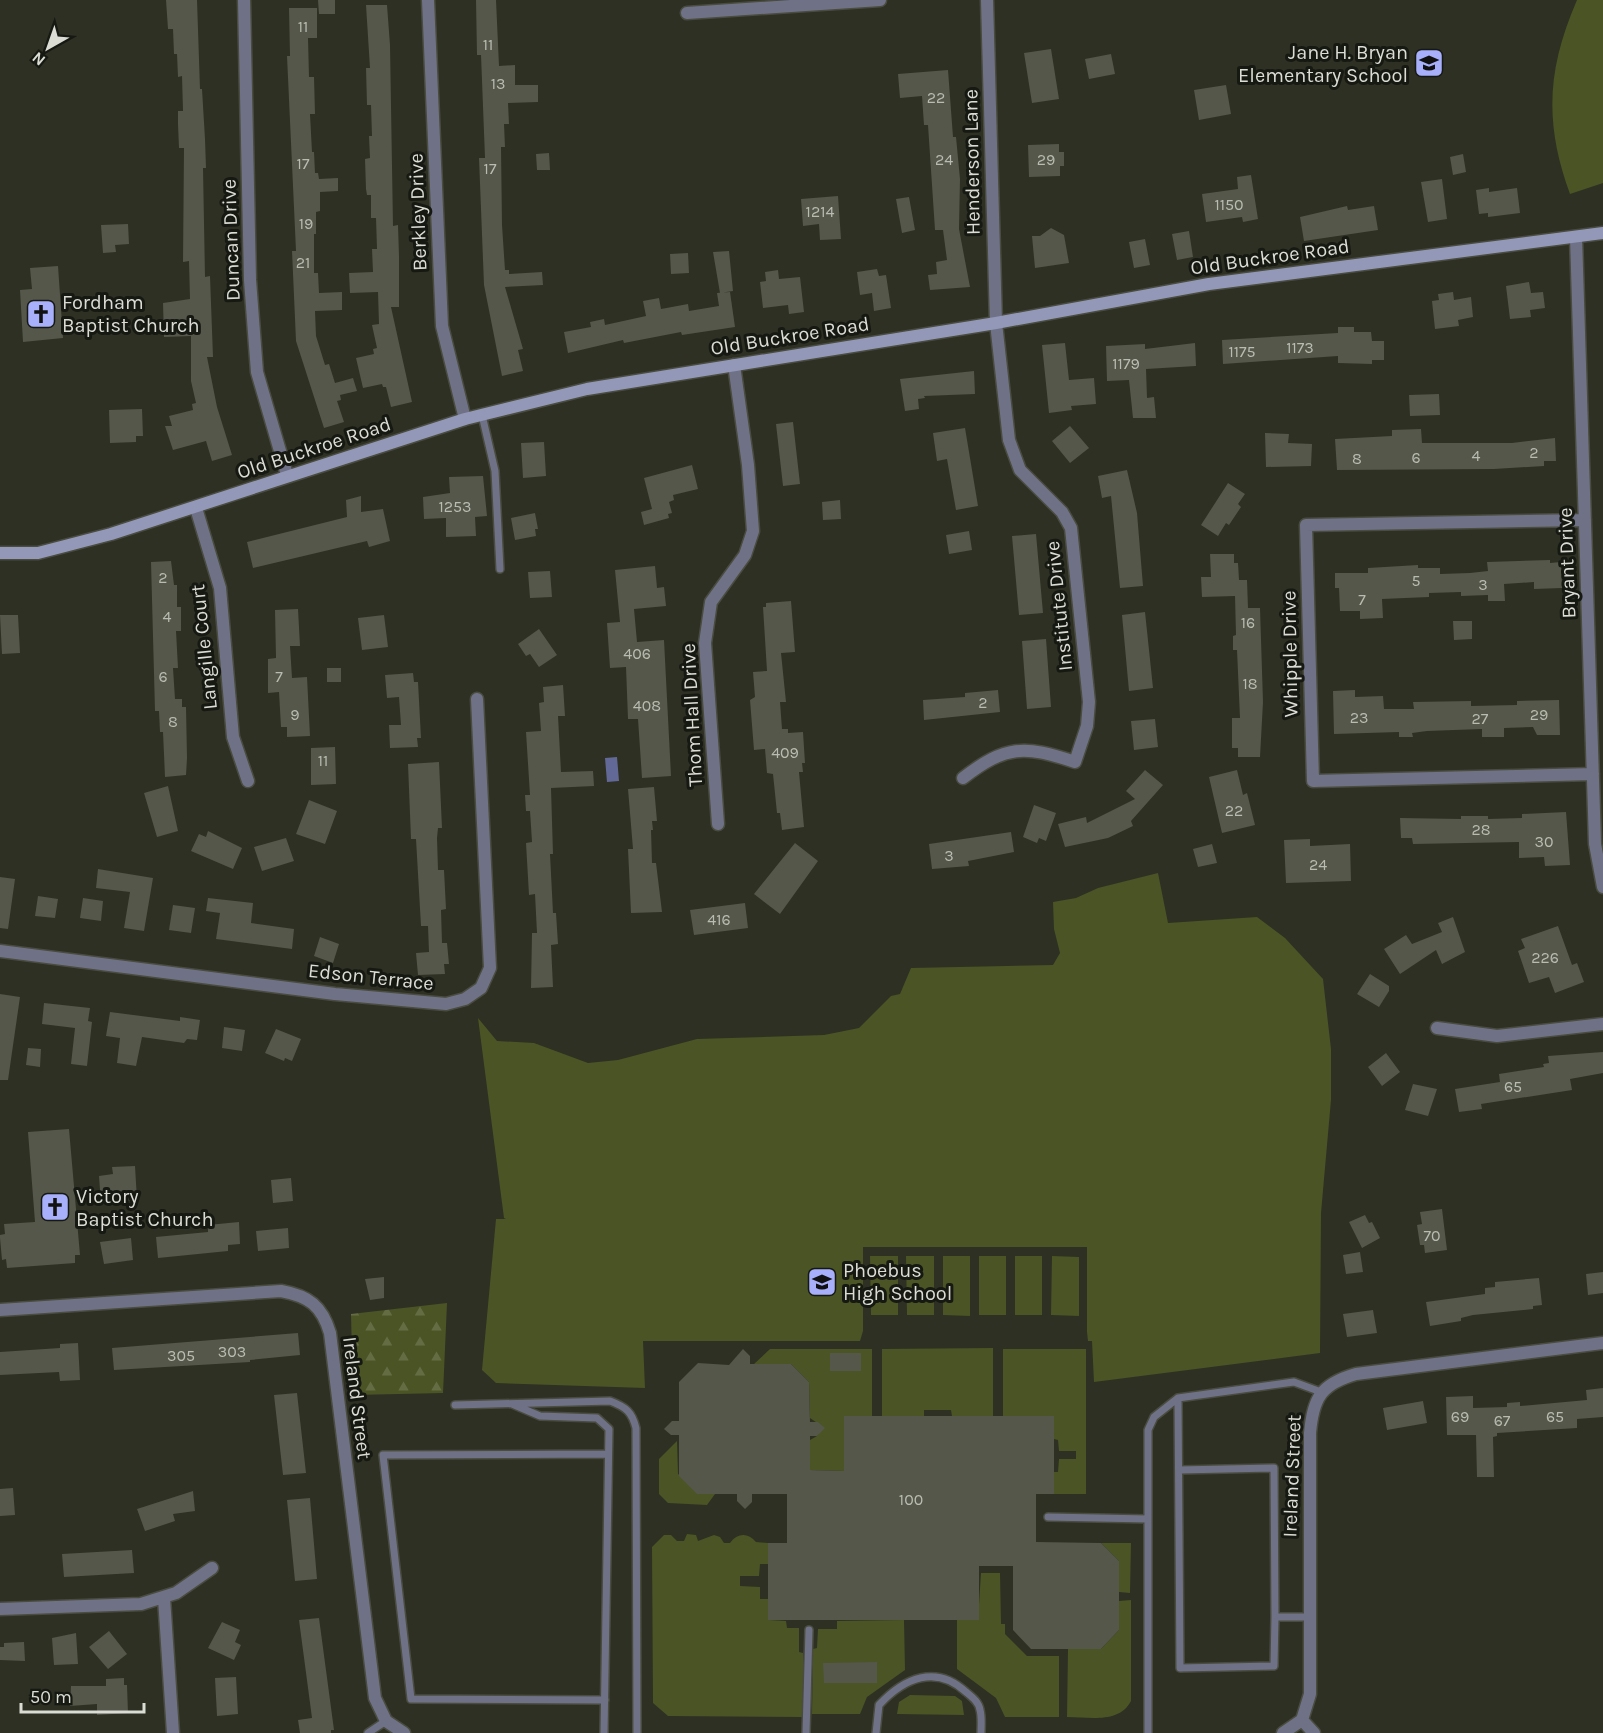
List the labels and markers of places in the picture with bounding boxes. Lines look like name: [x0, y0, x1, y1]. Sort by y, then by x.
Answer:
place label: Jane H. Bryan Elementary School: [1238, 41, 1408, 87]
school or university icon: Jane H. Bryan Elementary School: [1413, 47, 1445, 79]
place label: Fordham Baptist Church: [62, 291, 199, 337]
church icon: Fordham Baptist Church: [25, 298, 57, 330]
place label: Victory Baptist Church: [76, 1185, 213, 1231]
church icon: Victory Baptist Church: [39, 1191, 71, 1223]
place label: Phoebus High School: [843, 1259, 952, 1305]
school or university icon: Phoebus High School: [806, 1266, 838, 1298]

